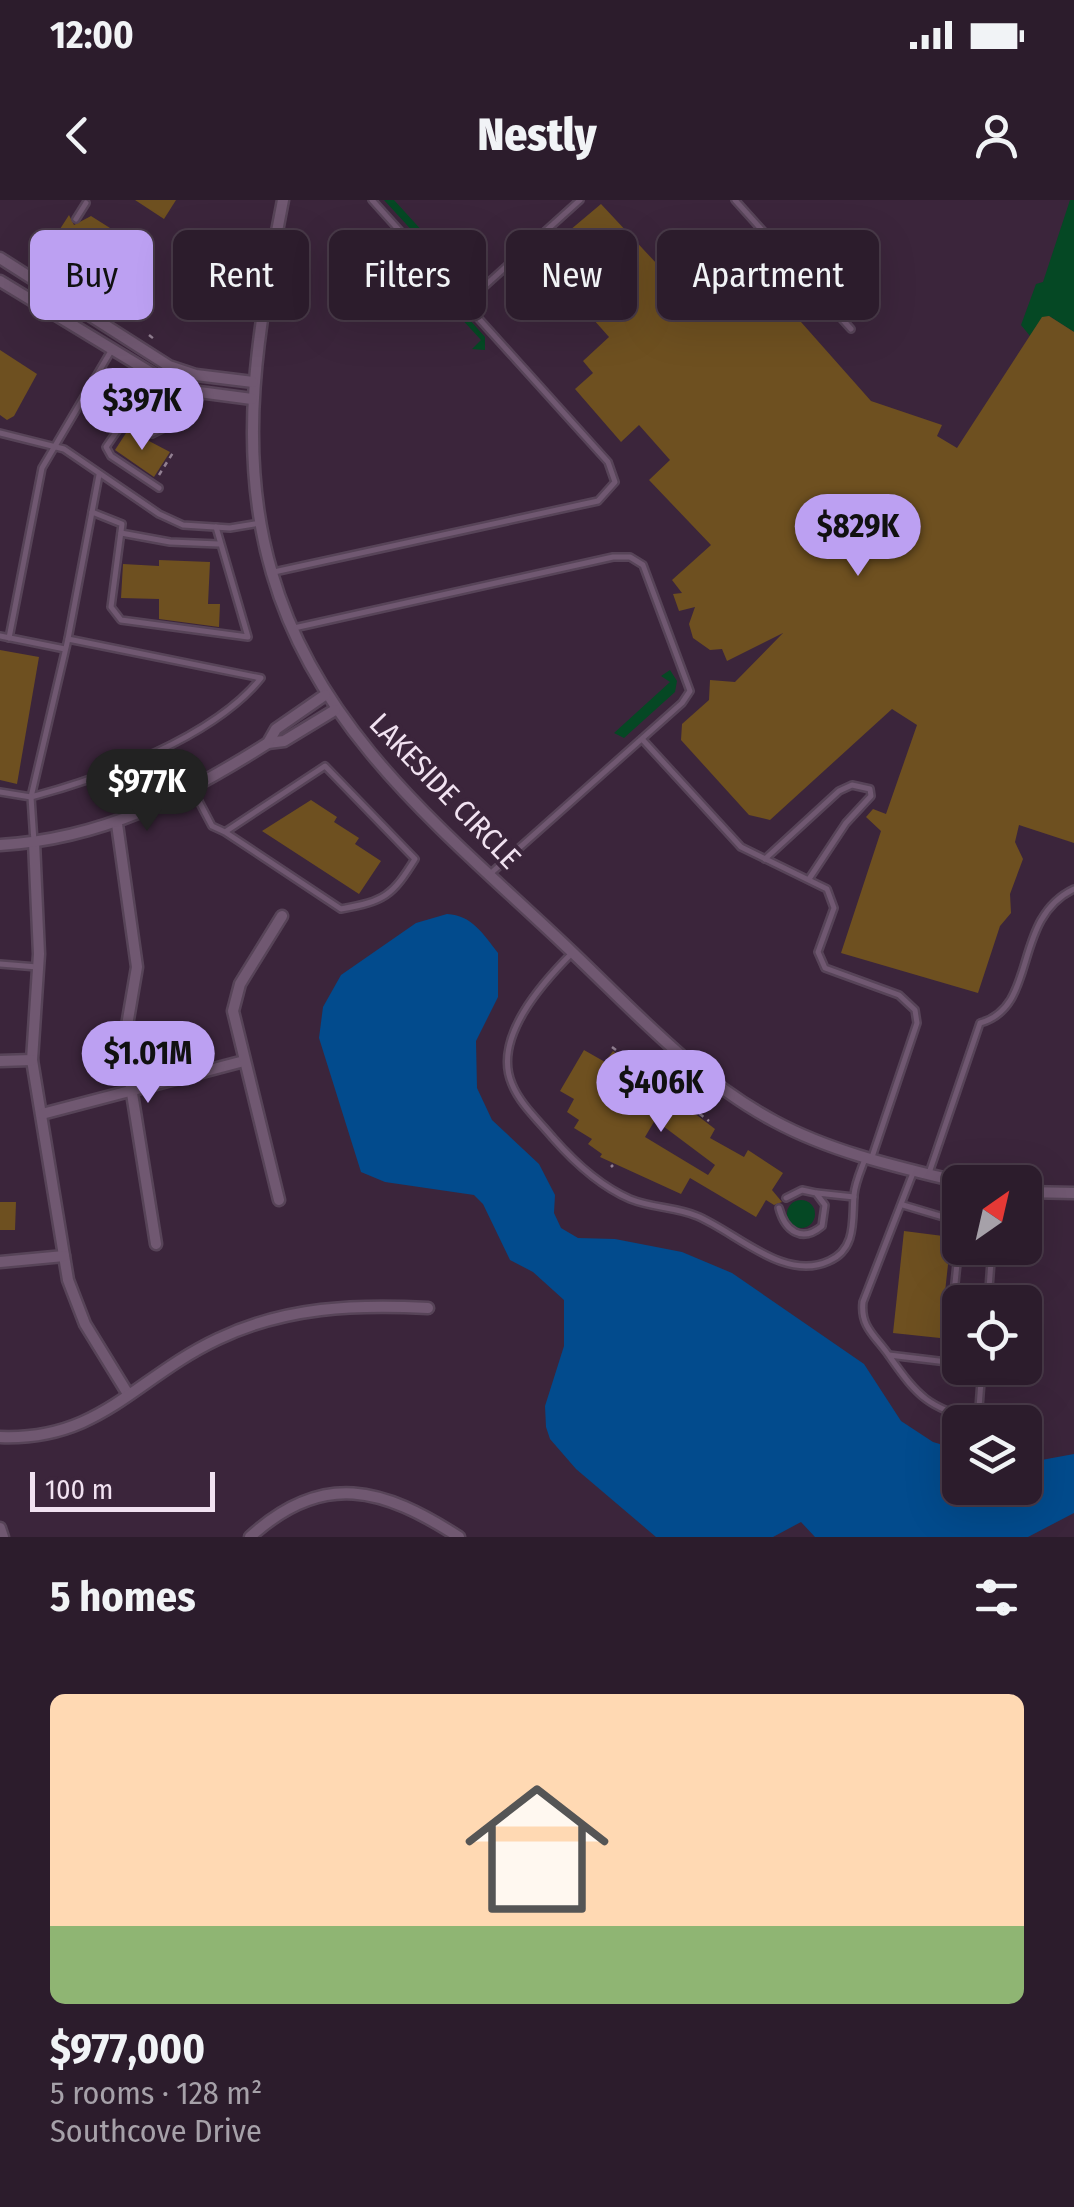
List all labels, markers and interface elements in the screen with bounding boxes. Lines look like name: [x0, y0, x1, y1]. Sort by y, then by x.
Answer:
text: 12:00: [50, 12, 134, 58]
icon: back: [50, 108, 105, 163]
text: Nestly: [477, 108, 597, 162]
icon: person: [969, 108, 1024, 163]
chip: Buy: [30, 230, 153, 320]
chip: Rent: [173, 230, 309, 320]
chip: Filters: [329, 230, 486, 320]
chip: New: [506, 230, 637, 320]
chip: Apartment: [657, 230, 879, 320]
pin: $397K: [72, 368, 212, 453]
text: $397K: [102, 381, 182, 419]
pin: $829K: [788, 494, 928, 579]
text: $829K: [817, 507, 899, 545]
street label: LAKESIDE CIRCLE: [362, 706, 528, 876]
pin: $977K: [77, 749, 217, 834]
text: $977K: [108, 762, 186, 800]
pin: $1.01M: [67, 1021, 229, 1106]
text: $1.01M: [104, 1034, 192, 1072]
pin: $406K: [591, 1050, 731, 1135]
text: $406K: [618, 1063, 704, 1101]
north arrow: [942, 1165, 1042, 1265]
map controls: [942, 1165, 1042, 1505]
button: locate: [942, 1285, 1042, 1385]
button: layers: [942, 1405, 1042, 1505]
scale bar: [30, 1467, 215, 1512]
text: 100 m: [45, 1473, 113, 1506]
icon: filters: [969, 1570, 1024, 1625]
text: 5 homes: [50, 1572, 196, 1622]
icon: home: [447, 1759, 627, 1939]
text: $977,000: [50, 2024, 205, 2074]
text: 5 rooms · 128 m²: [50, 2074, 262, 2112]
text: Southcove Drive: [50, 2112, 262, 2150]

